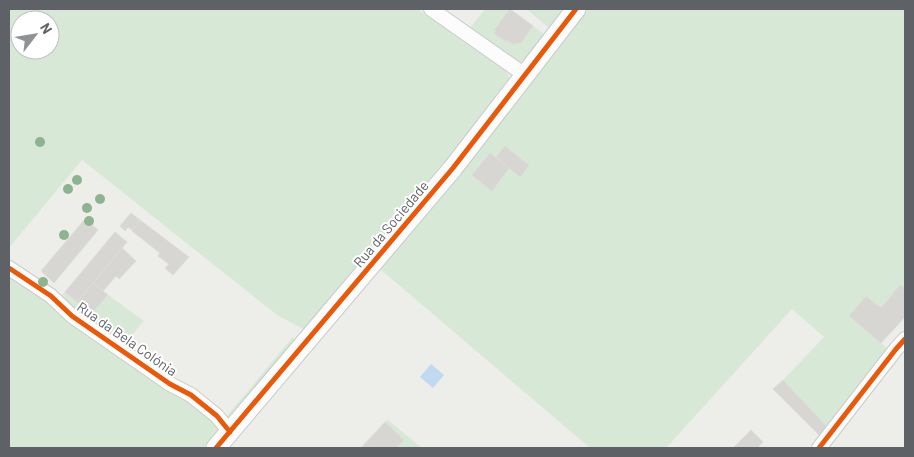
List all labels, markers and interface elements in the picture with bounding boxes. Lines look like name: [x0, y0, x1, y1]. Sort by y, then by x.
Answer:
north arrow: [10, 10, 60, 60]
text: N: [37, 20, 56, 36]
street label: Rua da Sociedade: [350, 177, 432, 270]
street label: Rua da Bela Colónia: [74, 298, 181, 379]

